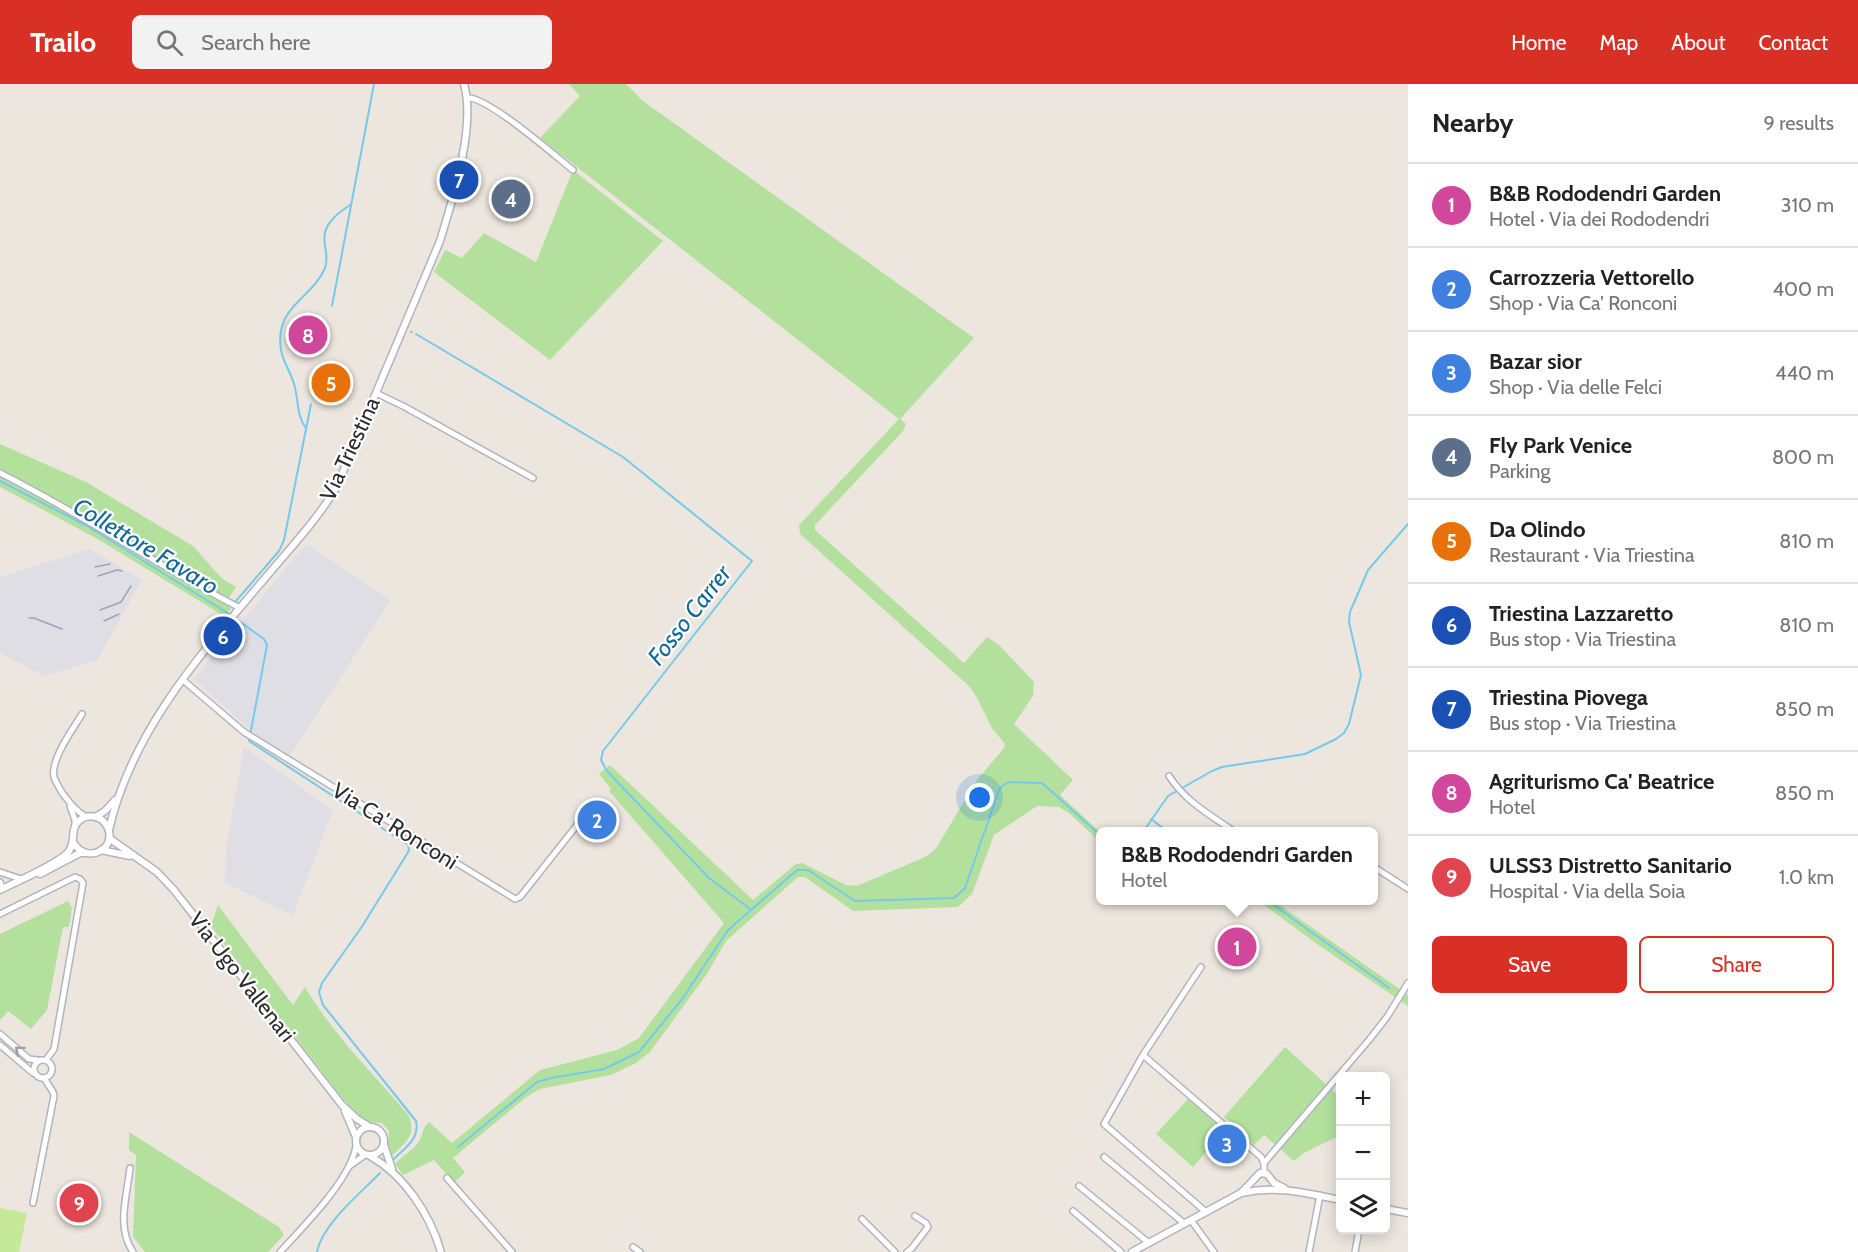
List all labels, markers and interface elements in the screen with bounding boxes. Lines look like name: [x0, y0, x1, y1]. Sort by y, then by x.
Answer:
search box: [132, 15, 552, 69]
text: Trailo: [30, 25, 96, 59]
icon: search: [153, 26, 186, 59]
text: Search here: [201, 29, 310, 56]
text: Home: [1511, 30, 1567, 55]
text: Map: [1600, 30, 1638, 55]
text: About: [1671, 30, 1725, 55]
text: Contact: [1758, 30, 1828, 55]
text: Nearby: [1432, 107, 1513, 139]
text: 9 results: [1763, 111, 1834, 135]
pin: 7: [440, 158, 478, 202]
pin: 4: [492, 176, 530, 222]
text: B&B Rododendri Garden: [1489, 180, 1721, 207]
text: 1: [1448, 193, 1455, 217]
text: 310 m: [1781, 193, 1834, 217]
text: Hotel · Via dei Rododendri: [1489, 207, 1710, 231]
text: Carrozzeria Vettorello: [1489, 264, 1694, 291]
text: 2: [1446, 277, 1457, 301]
text: 400 m: [1772, 277, 1834, 301]
text: Shop · Via Ca' Ronconi: [1489, 291, 1677, 315]
pin: 8: [288, 312, 328, 358]
text: Bazar sior: [1489, 348, 1582, 375]
pin: 5: [312, 360, 350, 406]
text: 3: [1446, 361, 1457, 385]
text: 440 m: [1775, 361, 1834, 385]
text: Shop · Via delle Felci: [1489, 375, 1662, 399]
street label: Via Triestina: [314, 392, 386, 505]
text: Fly Park Venice: [1489, 432, 1632, 459]
text: 4: [1445, 445, 1458, 469]
text: 800 m: [1772, 445, 1834, 469]
text: Parking: [1489, 459, 1550, 483]
water label: Collettore Favaro: [68, 491, 224, 601]
text: Da Olindo: [1489, 516, 1585, 543]
text: 5: [1446, 529, 1457, 553]
text: 810 m: [1779, 529, 1834, 553]
text: Restaurant · Via Triestina: [1489, 543, 1694, 567]
water label: Fosso Carrer: [641, 558, 738, 671]
text: Triestina Lazzaretto: [1489, 600, 1673, 627]
text: 6: [1446, 613, 1457, 637]
text: 810 m: [1779, 613, 1834, 637]
pin: 6: [204, 614, 242, 658]
text: Bus stop · Via Triestina: [1489, 627, 1676, 651]
text: Triestina Piovega: [1489, 684, 1648, 711]
text: 7: [1446, 697, 1457, 721]
text: 850 m: [1775, 697, 1834, 721]
text: Bus stop · Via Triestina: [1489, 711, 1676, 735]
text: Agriturismo Ca' Beatrice: [1489, 768, 1714, 795]
street label: Via Ca' Ronconi: [327, 777, 463, 875]
text: 8: [1445, 781, 1458, 805]
text: 850 m: [1775, 781, 1834, 805]
your location: [965, 783, 994, 812]
text: Hotel: [1489, 795, 1535, 819]
pin: 2: [578, 798, 616, 842]
popup: [1096, 827, 1378, 905]
text: B&B Rododendri Garden: [1121, 841, 1353, 868]
text: ULSS3 Distretto Sanitario: [1489, 852, 1732, 879]
text: 9: [1446, 865, 1457, 889]
text: 1.0 km: [1779, 865, 1834, 889]
text: Hotel: [1121, 868, 1167, 892]
text: Hospital · Via della Soia: [1489, 879, 1685, 903]
street label: Via Ugo Vallenari: [183, 907, 301, 1047]
pin: 1: [1218, 924, 1256, 970]
button: Save: [1432, 936, 1627, 993]
button: Share: [1639, 936, 1834, 993]
one-way arrow: [15, 1046, 26, 1057]
map controls: [1336, 1072, 1390, 1234]
button: +: [1336, 1072, 1390, 1126]
pin: 3: [1208, 1122, 1246, 1166]
button: −: [1336, 1126, 1390, 1180]
pin: 9: [60, 1180, 98, 1226]
button: layers: [1336, 1180, 1390, 1234]

